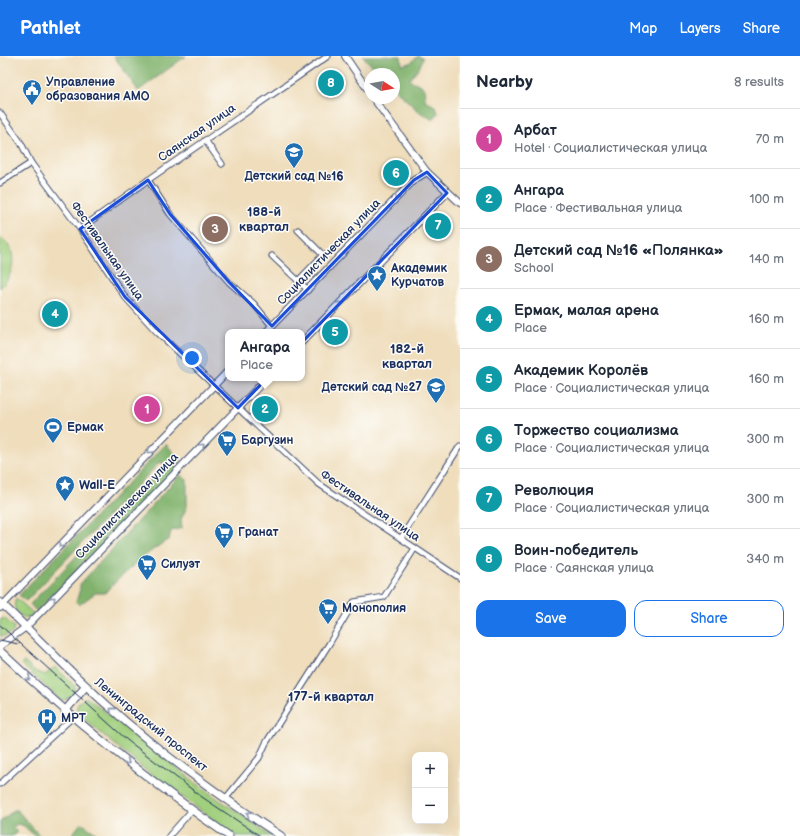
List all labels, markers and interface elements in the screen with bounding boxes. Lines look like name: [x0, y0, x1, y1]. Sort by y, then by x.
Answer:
text: Pathlet: [20, 17, 81, 40]
text: Map: [629, 20, 657, 37]
text: Layers: [679, 20, 721, 37]
text: Share: [743, 20, 780, 37]
pin: 8: [318, 68, 344, 98]
north arrow: [364, 68, 400, 104]
text: Nearby: [476, 72, 533, 92]
text: 8 results: [734, 74, 784, 90]
place label: Управление образования АМО: [46, 75, 150, 104]
public building icon: Управление образования АМО: [21, 78, 43, 106]
street label: Саянская улица: [155, 101, 239, 165]
text: Арбат: [514, 121, 557, 140]
text: 1: [486, 131, 492, 147]
text: 70 m: [756, 131, 784, 147]
text: Hotel · Социалистическая улица: [514, 140, 707, 156]
school or university icon: Детский сад №16: [283, 141, 305, 169]
pin: 6: [383, 158, 409, 188]
place label: Детский сад №16: [244, 169, 344, 184]
text: Ангара: [514, 181, 564, 200]
text: 2: [485, 191, 493, 207]
text: 100 m: [749, 191, 784, 207]
one-way arrow: [395, 192, 402, 200]
street label: Социалистическая улица: [274, 196, 384, 308]
street label: Фестивальная улица: [67, 199, 147, 303]
text: Place · Фестивальная улица: [514, 200, 682, 216]
district label: 188-й квартал: [239, 204, 289, 235]
pin: 7: [425, 211, 451, 241]
pin: 3: [202, 214, 228, 244]
text: Детский сад №16 «Полянка»: [514, 241, 724, 260]
text: 3: [485, 251, 493, 267]
text: 140 m: [749, 251, 784, 267]
text: School: [514, 260, 554, 276]
place label: Академик Курчатов: [390, 261, 447, 290]
place icon: Академик Курчатов: [366, 264, 388, 292]
pin: 4: [42, 299, 68, 329]
one-way arrow: [335, 301, 342, 309]
text: Ермак, малая арена: [514, 301, 659, 320]
text: 4: [485, 311, 493, 327]
text: 160 m: [749, 311, 784, 327]
pin: 5: [322, 317, 348, 347]
text: Place: [514, 320, 547, 336]
popup: [225, 329, 305, 381]
text: Ангара: [240, 338, 290, 357]
district label: 182-й квартал: [382, 341, 432, 372]
your location: [182, 348, 202, 368]
text: Place: [240, 357, 273, 373]
text: Академик Королёв: [514, 361, 648, 380]
text: 5: [485, 371, 493, 387]
text: 160 m: [749, 371, 784, 387]
school or university icon: Детский сад №27: [425, 376, 447, 404]
place label: Детский сад №27: [322, 380, 422, 395]
text: Place · Социалистическая улица: [514, 380, 709, 396]
pin: 1: [134, 394, 160, 424]
pin: 2: [252, 394, 278, 424]
sports icon: Ермак: [42, 416, 64, 444]
place label: Ермак: [67, 420, 104, 435]
text: Торжество социализма: [514, 421, 679, 440]
supermarket icon: Баргузин: [216, 429, 238, 457]
text: 6: [485, 431, 493, 447]
text: 300 m: [746, 431, 784, 447]
place label: Баргузин: [241, 433, 294, 448]
text: Place · Социалистическая улица: [514, 440, 709, 456]
one-way arrow: [197, 443, 205, 451]
one-way arrow: [148, 446, 155, 454]
street label: Социалистическая улица: [72, 450, 182, 562]
street label: Фестивальная улица: [317, 467, 423, 545]
place icon: Wall-E: [54, 474, 76, 502]
place label: Wall-E: [79, 478, 115, 493]
text: Революция: [514, 481, 594, 500]
text: 7: [485, 491, 493, 507]
text: 300 m: [746, 491, 784, 507]
text: Place · Социалистическая улица: [514, 500, 709, 516]
supermarket icon: Гранат: [213, 521, 235, 549]
place label: Гранат: [238, 525, 279, 540]
one-way arrow: [58, 540, 65, 548]
text: Воин-победитель: [514, 541, 638, 560]
text: 8: [485, 551, 493, 567]
text: 340 m: [746, 551, 784, 567]
supermarket icon: Силуэт: [136, 553, 158, 581]
place label: Силуэт: [161, 557, 201, 572]
text: Place · Саянская улица: [514, 560, 654, 576]
one-way arrow: [48, 596, 56, 604]
supermarket icon: Монополия: [317, 597, 339, 625]
button: Save: [476, 600, 626, 637]
button: Share: [634, 600, 784, 637]
place label: Монополия: [342, 601, 406, 616]
one-way arrow: [24, 673, 31, 680]
street label: Ленинградский проспект: [91, 674, 211, 775]
district label: 177-й квартал: [288, 689, 374, 705]
hospital icon: МРТ: [36, 707, 58, 735]
one-way arrow: [109, 708, 117, 715]
place label: МРТ: [61, 711, 87, 726]
map controls: [412, 752, 448, 824]
button: +: [412, 752, 448, 788]
one-way arrow: [123, 757, 130, 764]
button: −: [412, 788, 448, 824]
one-way arrow: [246, 811, 253, 819]

